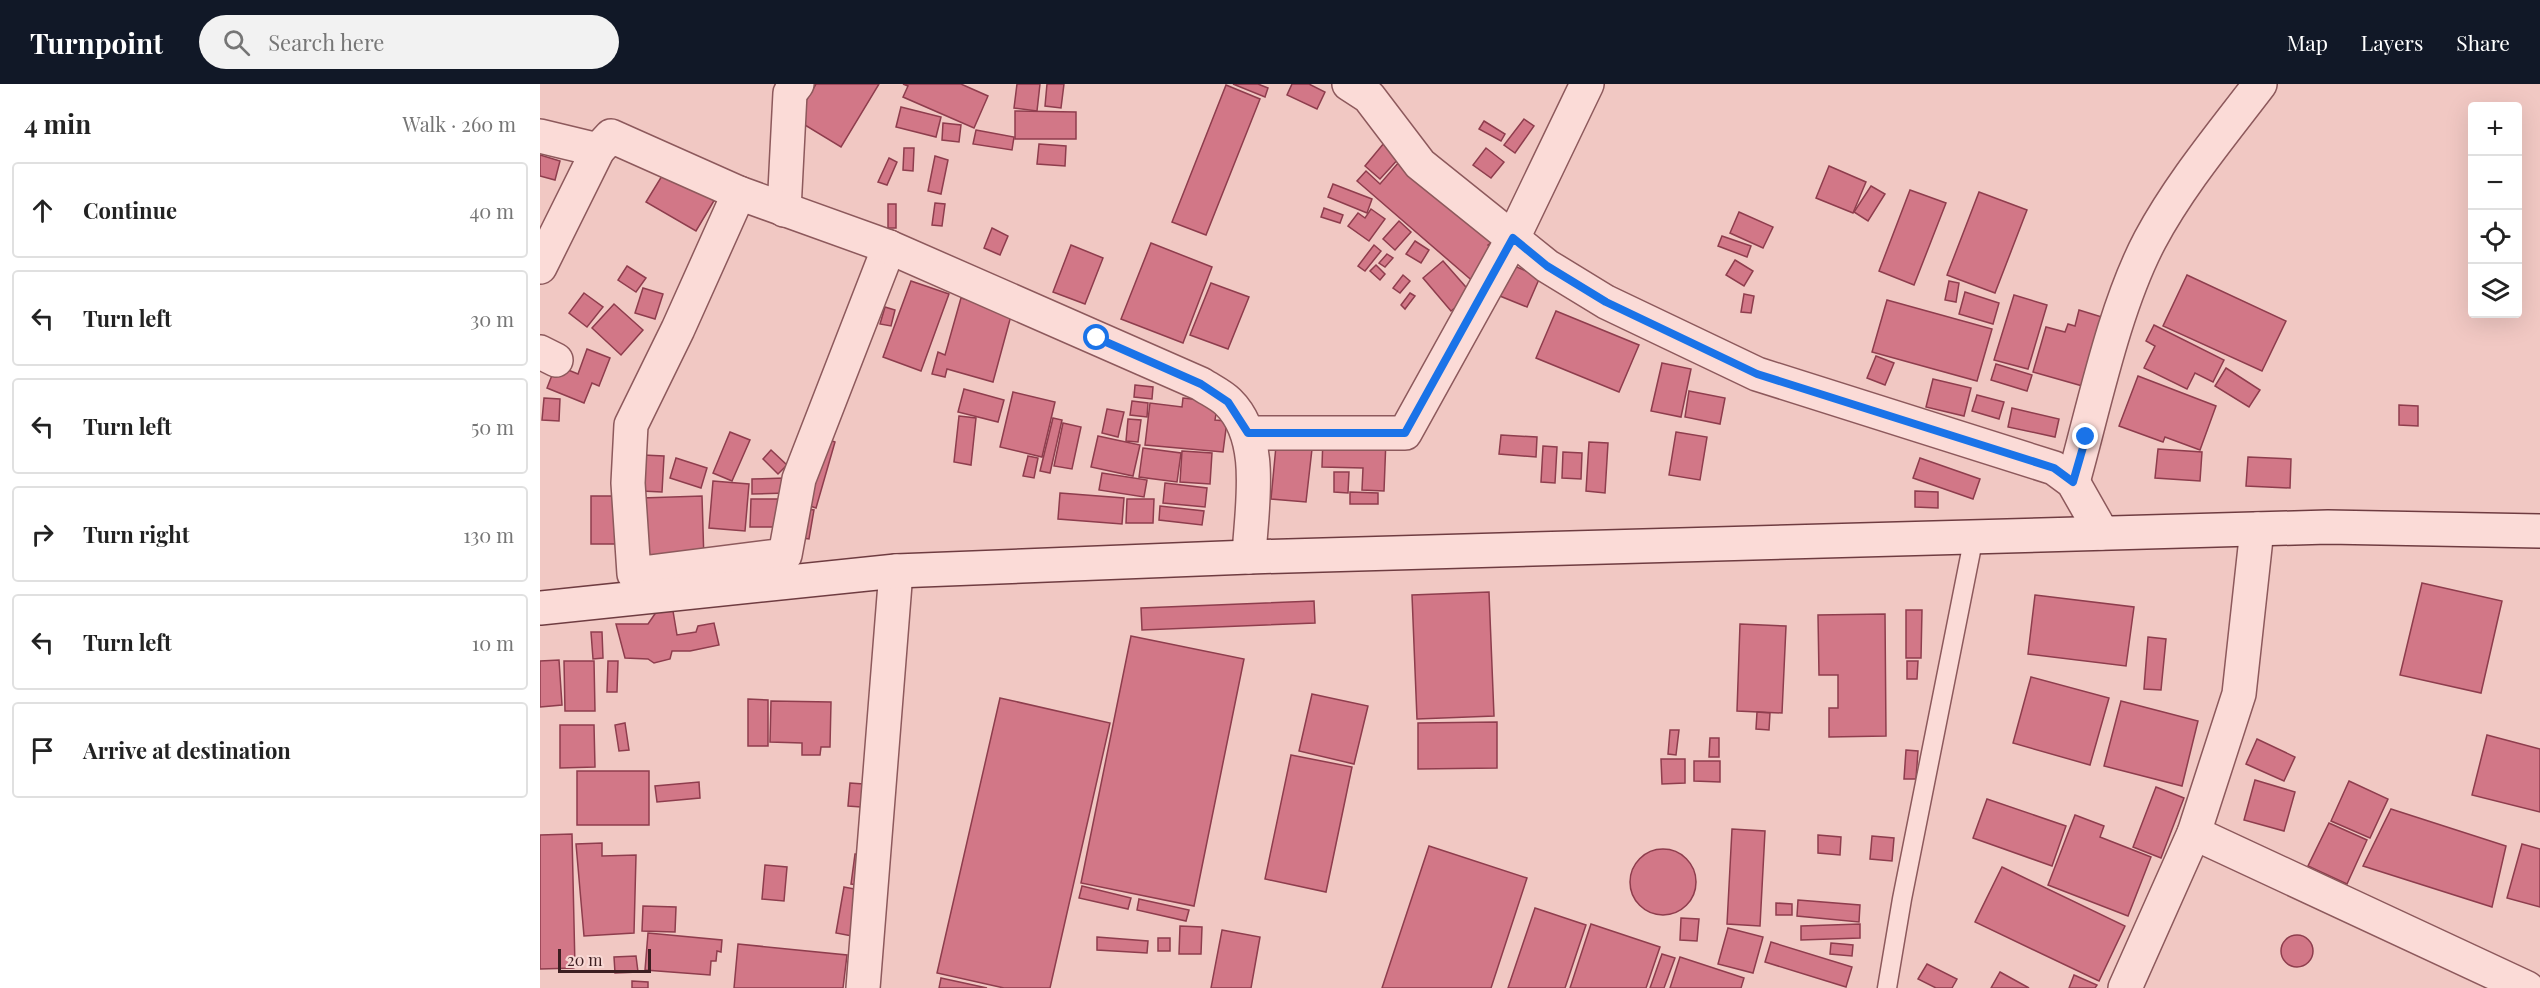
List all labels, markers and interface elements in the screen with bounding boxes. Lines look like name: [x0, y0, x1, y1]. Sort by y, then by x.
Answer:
search box: [199, 15, 619, 69]
text: Turnpoint: [30, 24, 163, 61]
icon: search: [220, 26, 253, 59]
text: Search here: [268, 27, 384, 57]
text: Map: [2287, 28, 2328, 56]
text: Layers: [2361, 28, 2423, 56]
text: Share: [2456, 28, 2510, 56]
map controls: [2468, 102, 2522, 318]
button: +: [2468, 102, 2522, 156]
text: 4 min: [24, 106, 91, 141]
text: Walk · 260 m: [403, 110, 516, 137]
button: −: [2468, 156, 2522, 210]
icon: ahead: [26, 194, 59, 227]
text: Continue: [83, 195, 177, 225]
text: 40 m: [469, 197, 514, 224]
button: locate: [2468, 210, 2522, 264]
button: layers: [2468, 264, 2522, 318]
icon: left: [26, 302, 59, 335]
text: Turn left: [83, 303, 172, 333]
text: 30 m: [470, 305, 514, 332]
route start: [1083, 324, 1109, 350]
icon: left: [26, 410, 59, 443]
text: Turn left: [83, 411, 172, 441]
text: 50 m: [471, 413, 514, 440]
route end: [2072, 423, 2098, 449]
icon: right: [26, 518, 59, 551]
text: Turn right: [83, 519, 189, 549]
text: 130 m: [463, 521, 514, 548]
icon: left: [26, 626, 59, 659]
text: Turn left: [83, 627, 172, 657]
text: 10 m: [472, 629, 514, 656]
icon: arrive: [26, 734, 59, 767]
text: Arrive at destination: [83, 735, 291, 765]
scale bar: [558, 946, 651, 974]
text: 20 m: [567, 949, 602, 970]

